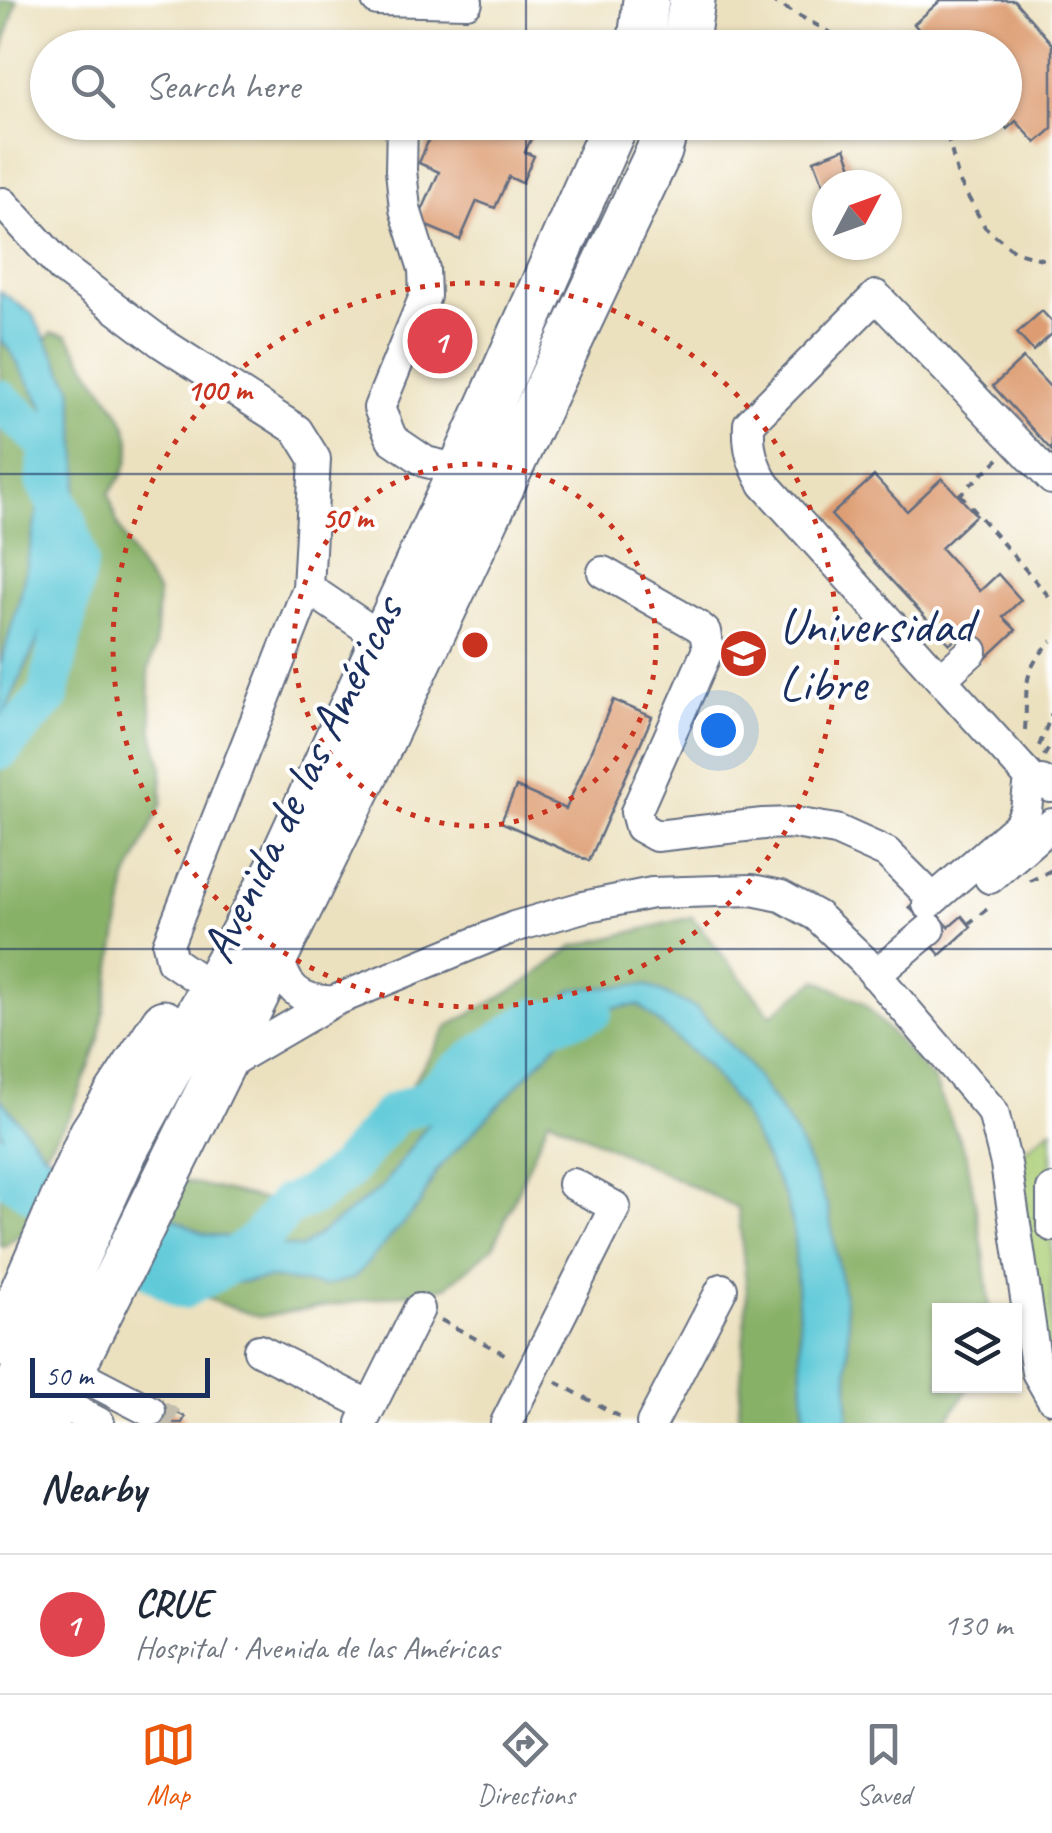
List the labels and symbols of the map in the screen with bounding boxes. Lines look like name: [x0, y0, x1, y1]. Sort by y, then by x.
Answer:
north arrow: [812, 170, 902, 260]
pin: 1: [408, 304, 472, 378]
text: 100 m: [187, 371, 254, 409]
text: 50 m: [322, 499, 375, 537]
street label: Avenida de las Américas: [186, 583, 419, 973]
place label: Universidad Libre: [779, 594, 980, 715]
centre of rings: [457, 627, 493, 663]
school or university icon: Universidad Libre: [718, 627, 770, 679]
your location: [693, 705, 744, 756]
scale bar: [30, 1353, 210, 1398]

